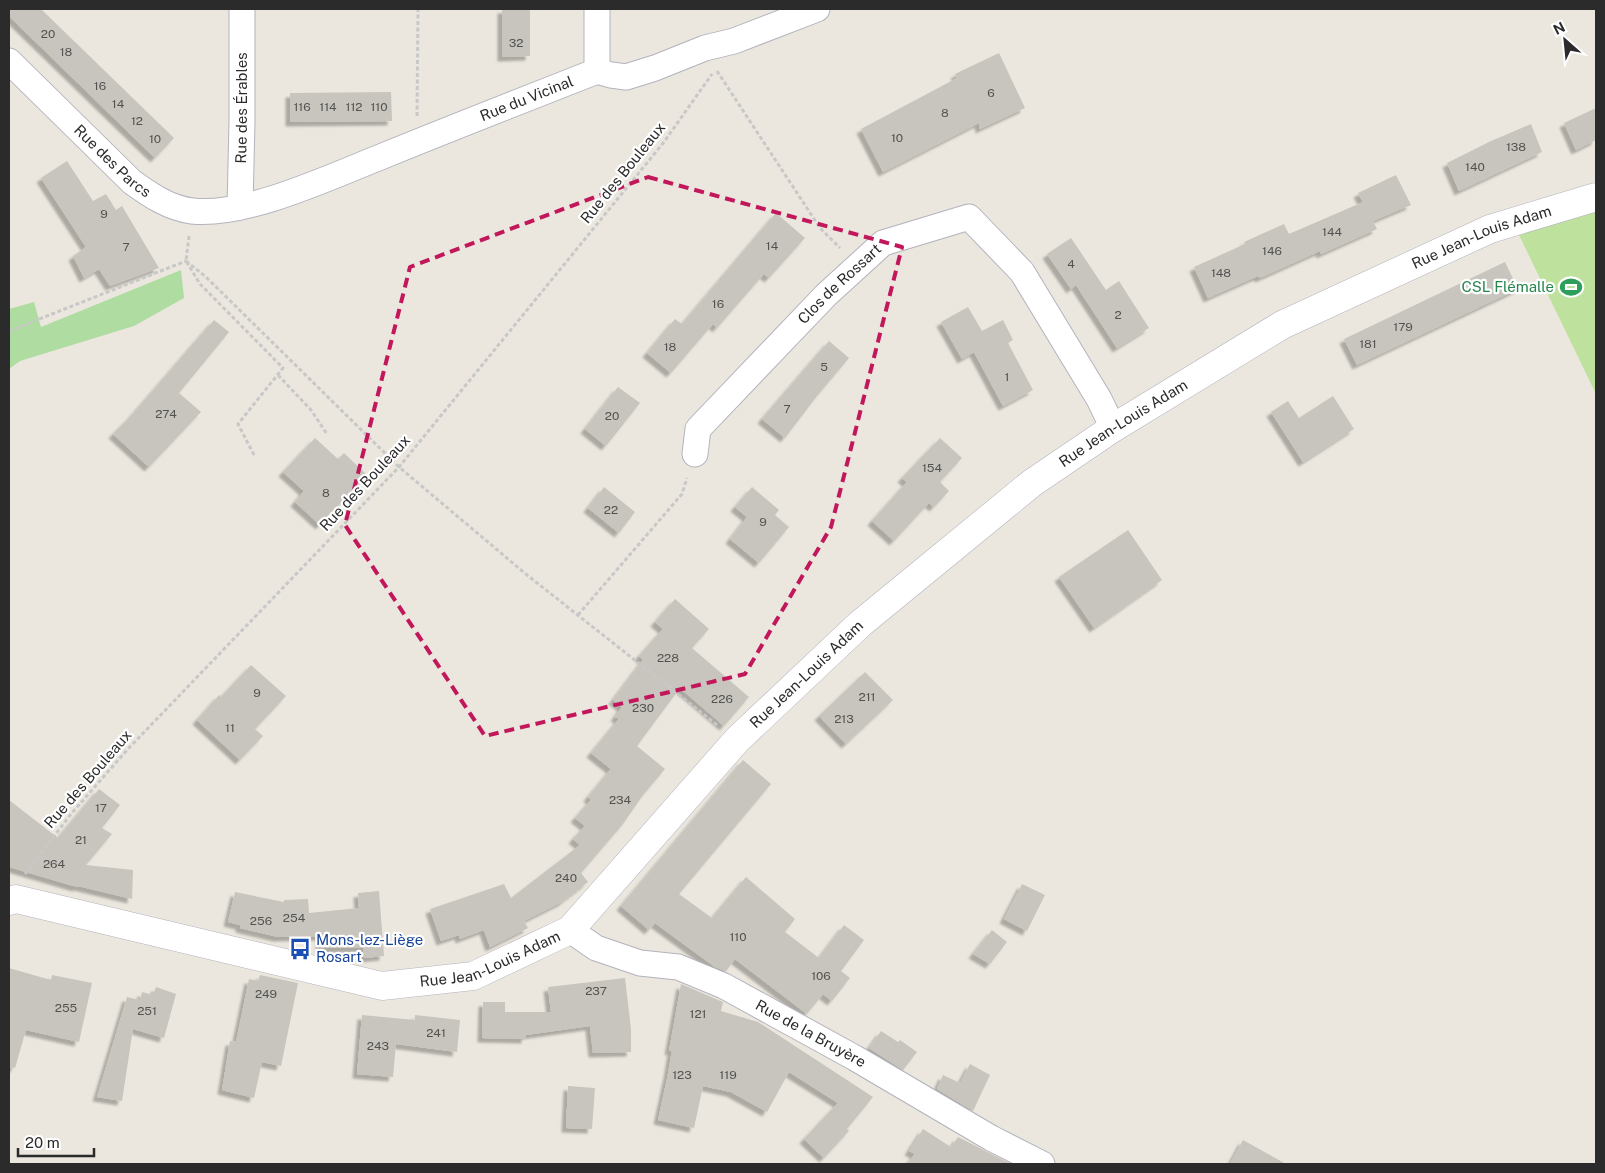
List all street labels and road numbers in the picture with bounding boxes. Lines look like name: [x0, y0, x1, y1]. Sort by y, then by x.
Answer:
street label: Rue des Érables: [232, 52, 250, 164]
street label: Rue du Vicinal: [477, 72, 576, 124]
street label: Rue des Bouleaux: [577, 119, 668, 226]
street label: Rue des Parcs: [71, 121, 154, 200]
street label: Rue Jean-Louis Adam: [1409, 202, 1553, 272]
street label: Clos de Rossart: [794, 240, 884, 327]
street label: Rue Jean-Louis Adam: [1056, 376, 1190, 470]
street label: Rue des Bouleaux: [316, 431, 413, 534]
street label: Rue Jean-Louis Adam: [746, 617, 866, 731]
street label: Rue des Bouleaux: [40, 726, 135, 831]
street label: Rue Jean-Louis Adam: [419, 927, 563, 990]
street label: Rue de la Bruyère: [753, 996, 869, 1071]

